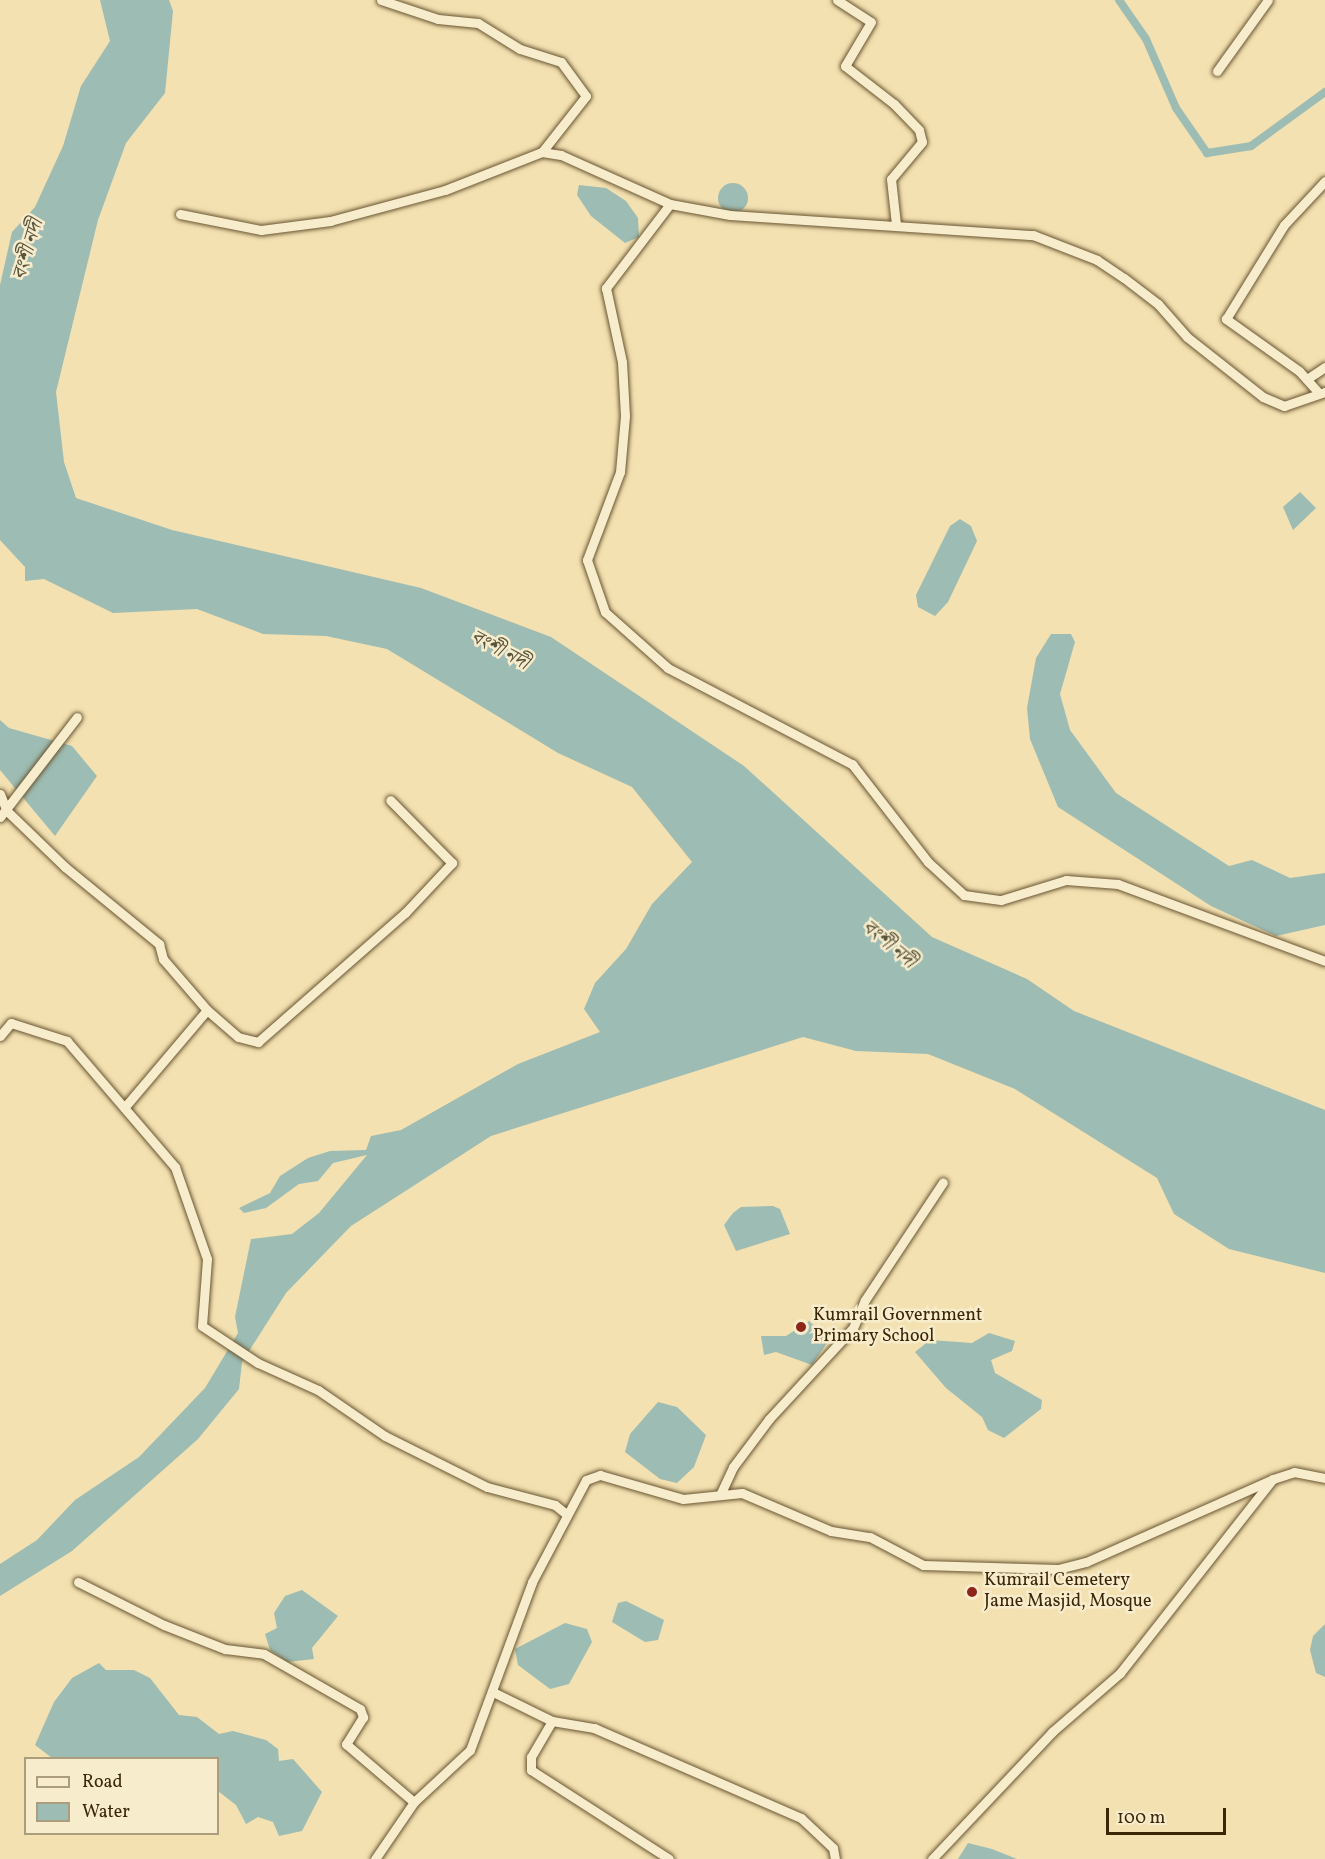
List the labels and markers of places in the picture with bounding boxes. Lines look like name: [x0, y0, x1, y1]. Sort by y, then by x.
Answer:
place label: Kumrail Government Primary School: [813, 1306, 982, 1348]
marker: Kumrail Government Primary School: [794, 1320, 808, 1334]
place label: Kumrail Cemetery Jame Masjid, Mosque: [984, 1571, 1151, 1614]
marker: Kumrail Cemetery Jame Masjid, Mosque: [965, 1585, 979, 1599]

